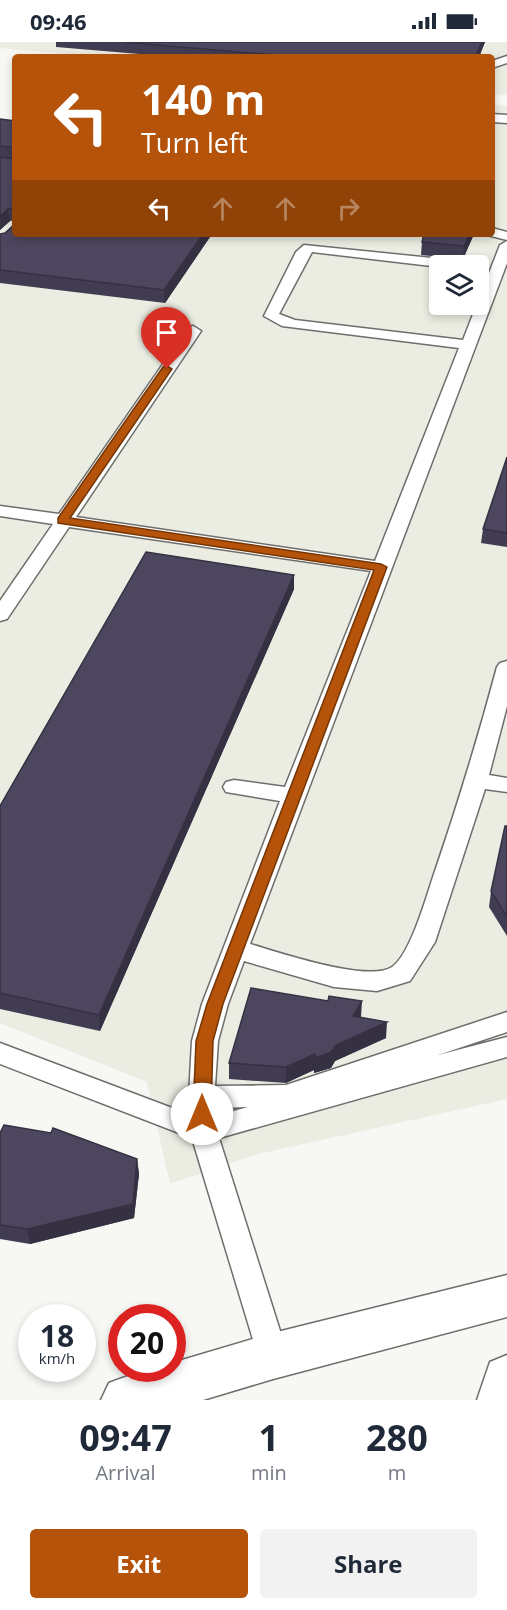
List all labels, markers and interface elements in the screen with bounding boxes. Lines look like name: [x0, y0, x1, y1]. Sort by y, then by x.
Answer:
text: 09:46: [30, 6, 87, 36]
text: 140 m: [141, 70, 265, 127]
icon: left: [42, 78, 120, 156]
text: Turn left: [141, 124, 248, 161]
icon: left: [143, 192, 176, 225]
icon: ahead: [206, 192, 239, 225]
icon: ahead: [269, 192, 302, 225]
icon: right: [332, 192, 365, 225]
map controls: [429, 255, 489, 315]
button: layers: [429, 255, 489, 315]
pin: [141, 307, 192, 369]
icon: arrive: [150, 316, 183, 349]
position arrow: [170, 1082, 234, 1146]
speed limit sign: 20: [108, 1304, 186, 1382]
text: 18: [40, 1315, 74, 1356]
text: km/h: [39, 1348, 75, 1368]
text: 09:47: [79, 1413, 172, 1462]
text: 1: [259, 1413, 279, 1462]
text: 280: [366, 1413, 428, 1462]
text: Arrival: [95, 1459, 156, 1486]
text: min: [251, 1459, 287, 1486]
text: m: [388, 1459, 406, 1486]
button: Exit: [30, 1529, 248, 1598]
button: Share: [260, 1529, 477, 1598]

